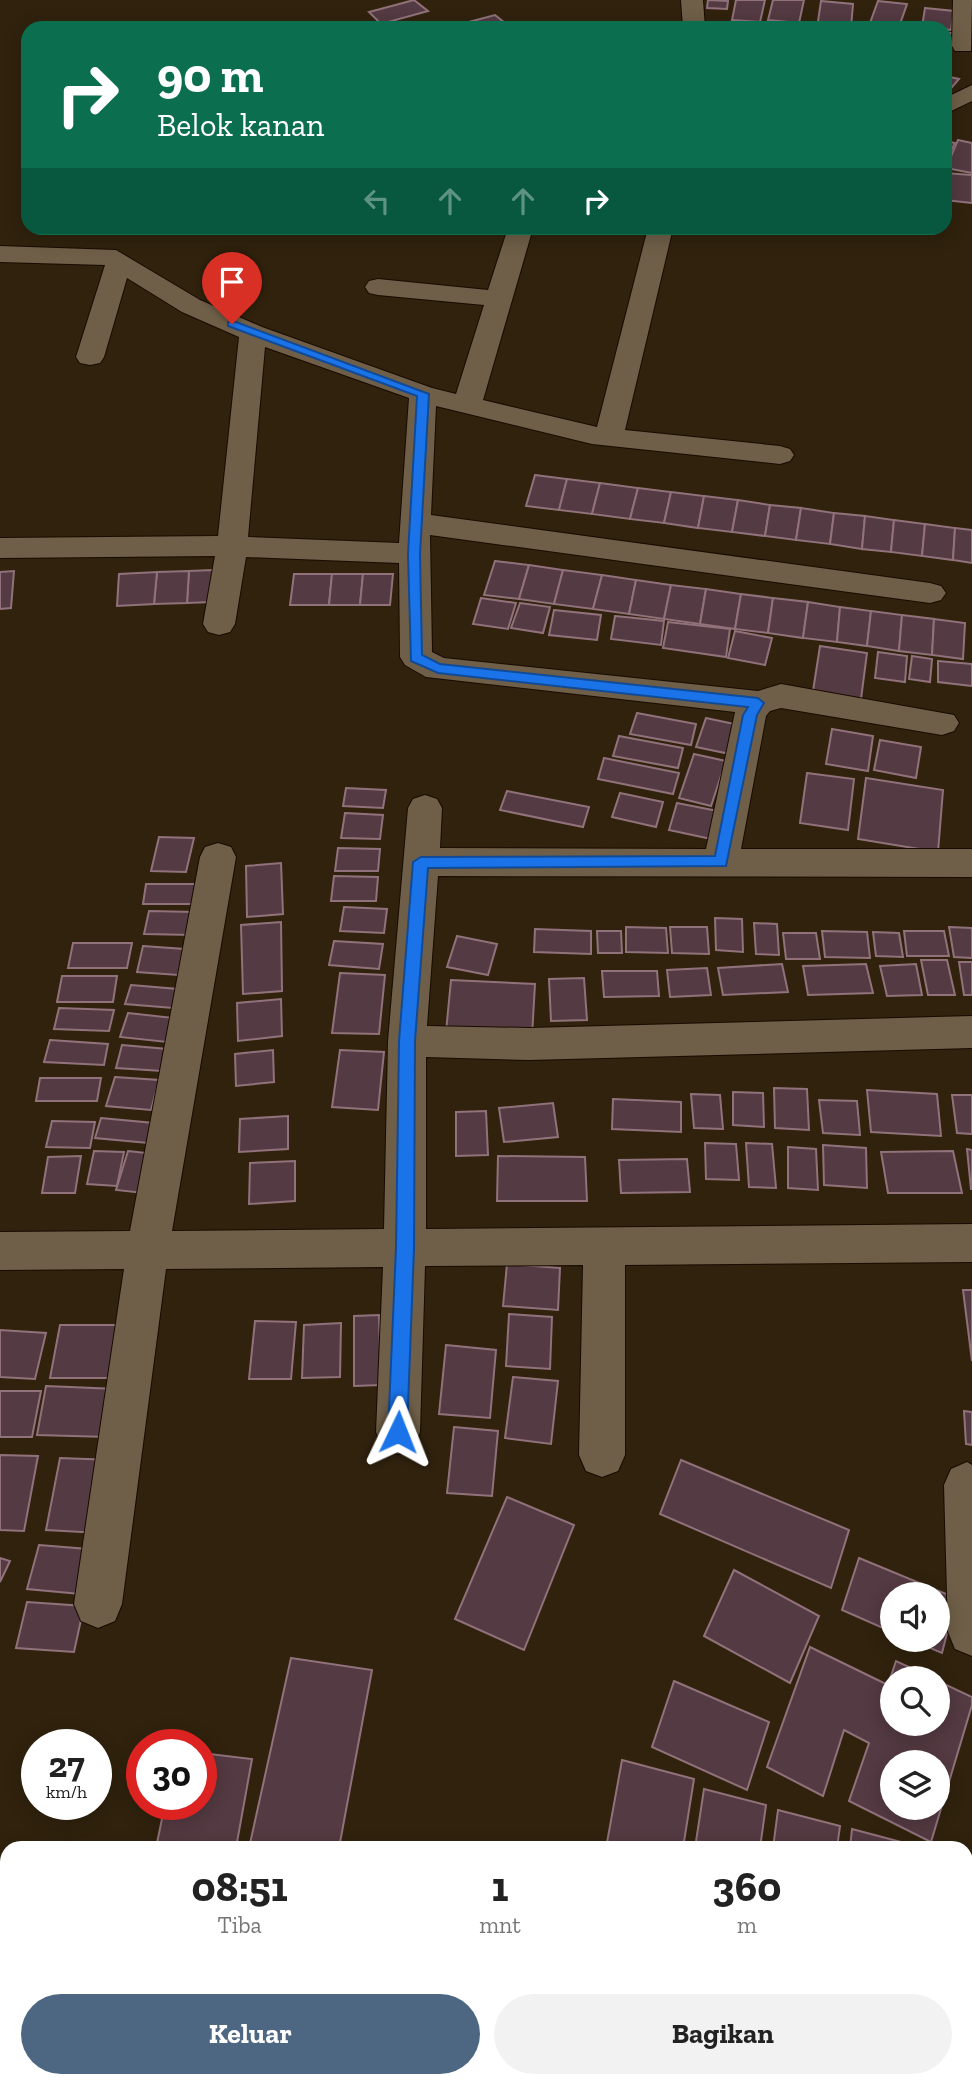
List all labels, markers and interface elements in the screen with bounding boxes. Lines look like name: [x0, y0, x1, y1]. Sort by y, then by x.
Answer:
text: 90 m: [157, 46, 264, 105]
icon: right: [42, 49, 133, 140]
text: Belok kanan: [157, 106, 324, 144]
icon: left: [358, 182, 396, 220]
icon: ahead: [431, 182, 469, 220]
icon: ahead: [504, 182, 542, 220]
icon: right: [577, 182, 615, 220]
pin: [202, 252, 262, 324]
icon: arrive: [213, 263, 251, 301]
position arrow: [361, 1395, 435, 1469]
map controls: [880, 1582, 950, 1820]
button: sound: [880, 1582, 950, 1652]
button: search: [880, 1666, 950, 1736]
speed limit sign: 30: [126, 1729, 217, 1820]
text: 27: [48, 1744, 85, 1786]
button: layers: [880, 1750, 950, 1820]
text: km/h: [46, 1781, 87, 1803]
text: 08:51: [192, 1861, 288, 1912]
text: 1: [492, 1861, 509, 1912]
text: 360: [712, 1861, 781, 1912]
text: Tiba: [218, 1911, 262, 1939]
text: mnt: [479, 1911, 521, 1939]
text: m: [737, 1911, 757, 1939]
button: Keluar: [21, 1994, 480, 2074]
button: Bagikan: [494, 1994, 952, 2074]

